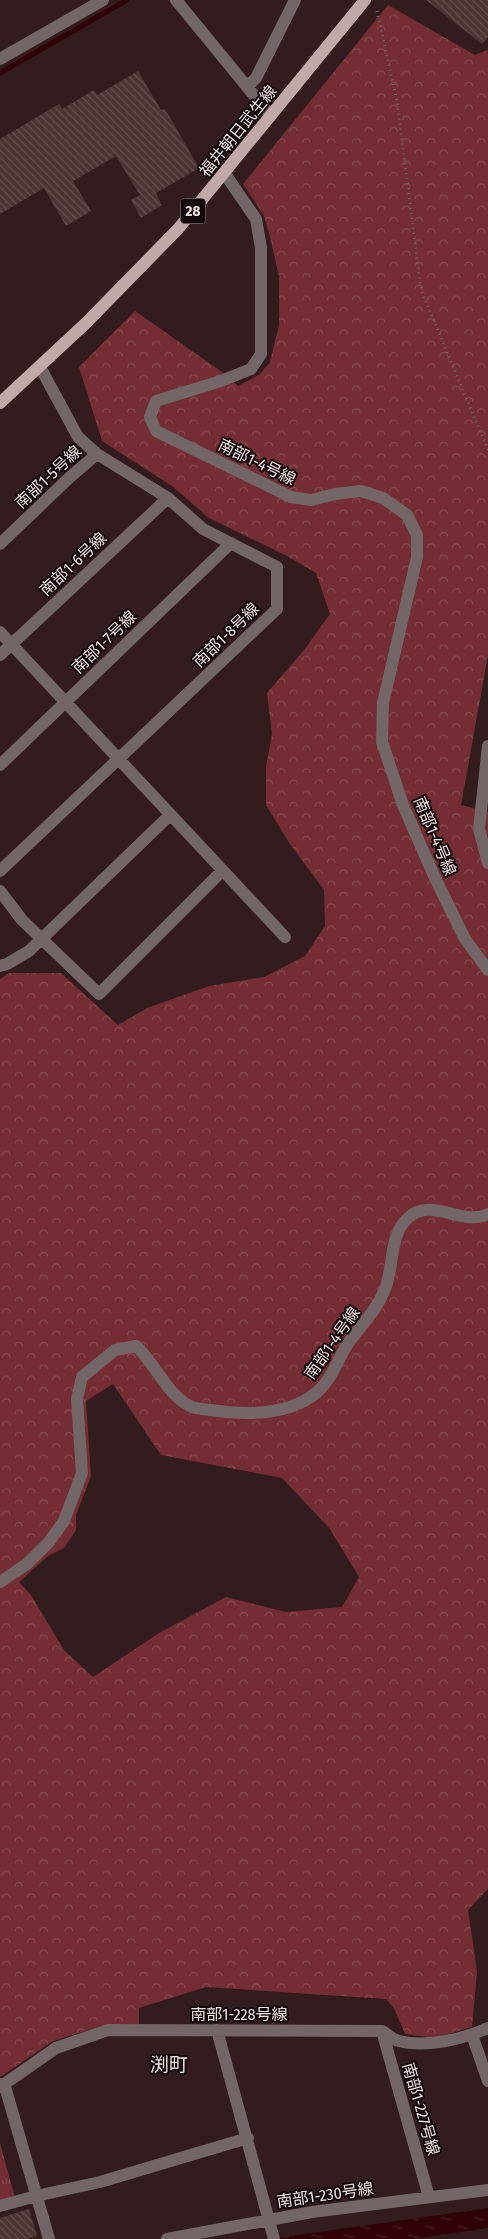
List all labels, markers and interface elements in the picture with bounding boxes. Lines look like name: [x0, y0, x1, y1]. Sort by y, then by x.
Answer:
street label: 福井朝日武生線: [195, 81, 281, 181]
road number: 28: [180, 198, 206, 224]
street label: 南部1-4号線: [215, 435, 299, 489]
street label: 南部1-5号線: [11, 442, 85, 512]
street label: 南部1-6号線: [36, 528, 110, 600]
street label: 南部1-8号線: [189, 599, 263, 671]
street label: 南部1-7号線: [68, 607, 140, 677]
street label: 南部1-4号線: [410, 794, 460, 878]
street label: 南部1-4号線: [300, 1303, 364, 1383]
street label: 南部1-228号線: [190, 2005, 288, 2024]
district label: 渕町: [150, 2053, 188, 2076]
street label: 南部1-227号線: [399, 2060, 443, 2158]
street label: 南部1-230号線: [275, 2179, 375, 2211]

